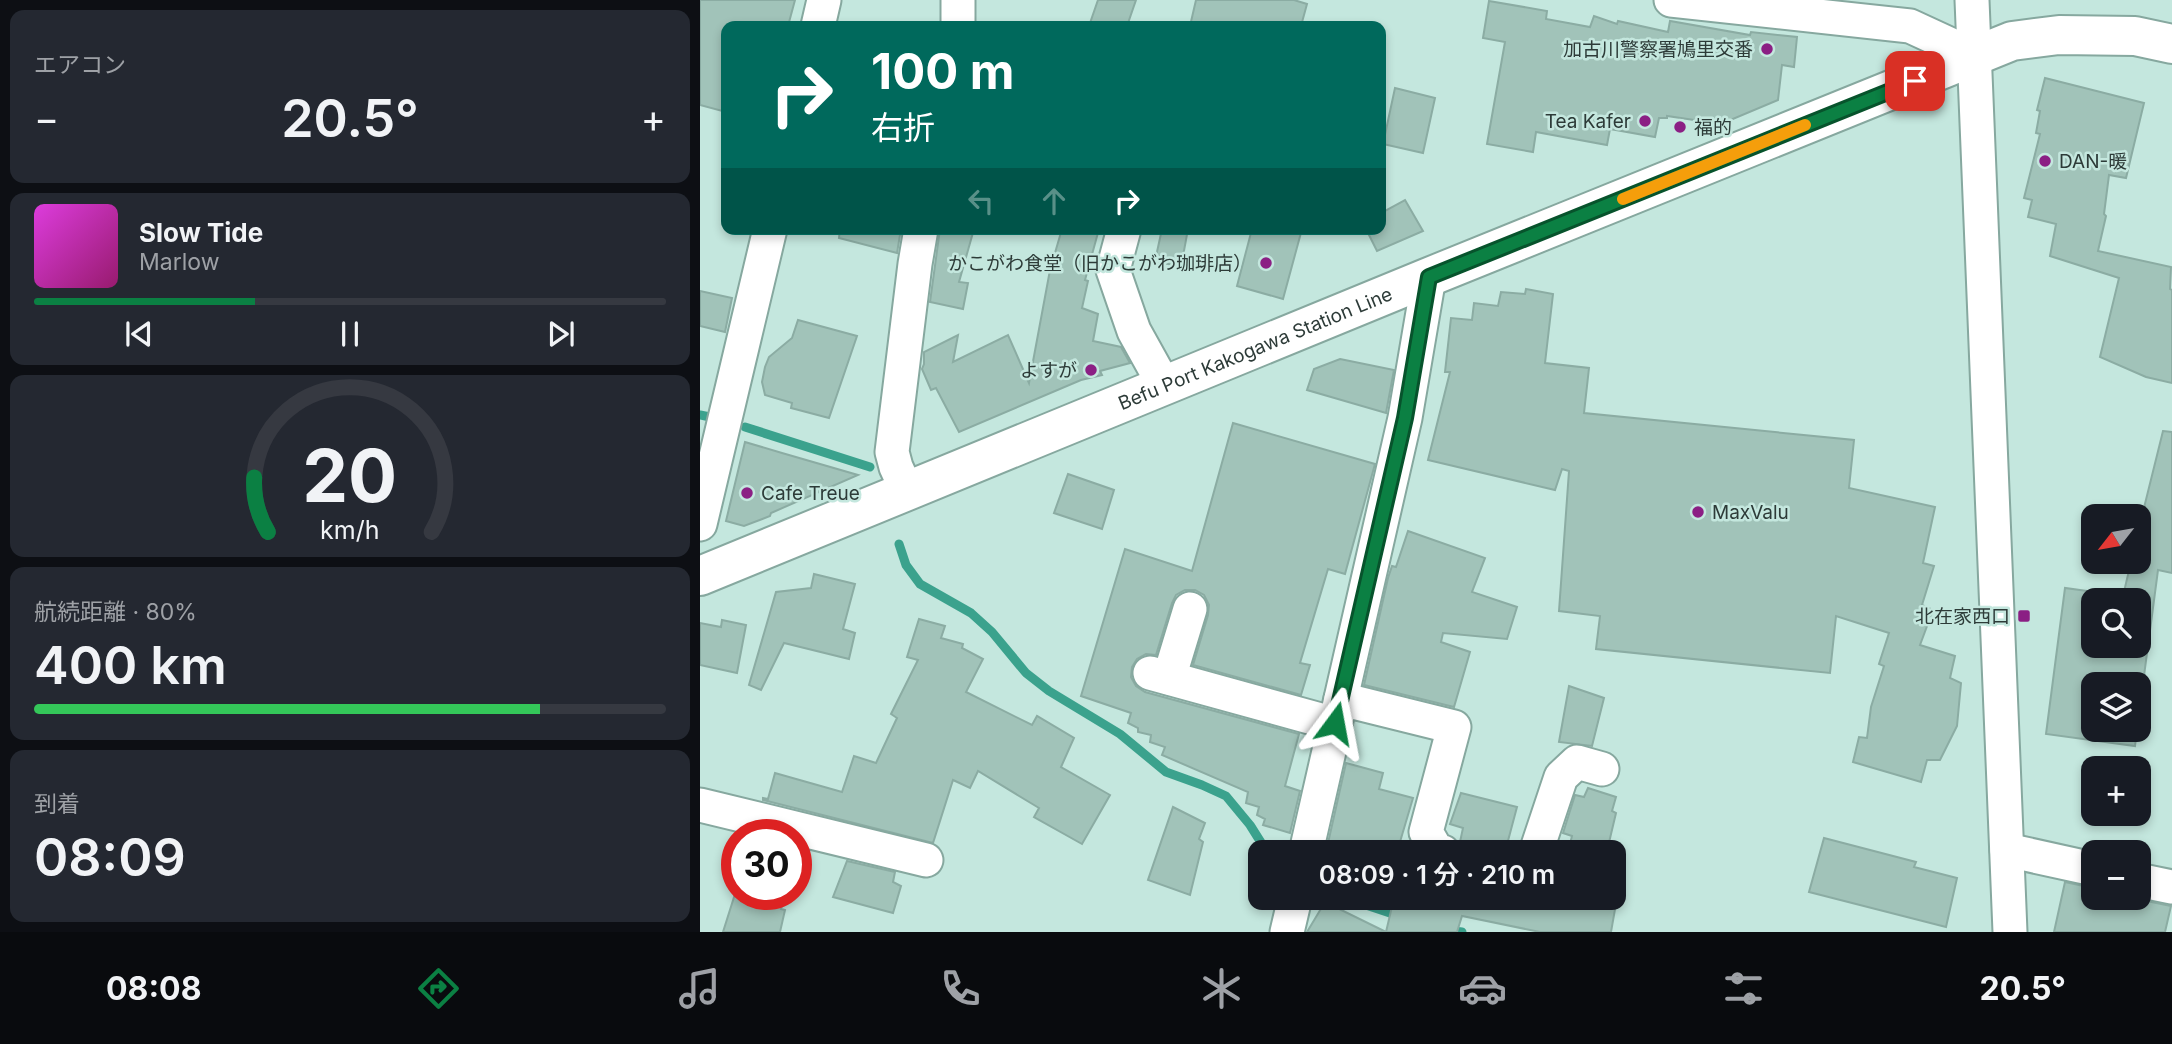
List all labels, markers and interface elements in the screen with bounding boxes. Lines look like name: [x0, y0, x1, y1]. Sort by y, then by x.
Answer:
place label: 加古川警察署鳩里交番: [1563, 38, 1753, 61]
marker: 加古川警察署鳩里交番: [1759, 41, 1775, 57]
text: 100 m: [871, 42, 1015, 101]
icon: right: [756, 49, 847, 140]
text: エアコン: [34, 51, 126, 79]
pin: [1885, 51, 1945, 111]
icon: arrive: [1896, 62, 1934, 100]
text: 20.5°: [281, 87, 419, 150]
text: −: [34, 95, 59, 141]
text: +: [641, 95, 666, 141]
text: 右折: [871, 108, 935, 147]
place label: Tea Kafer: [1545, 110, 1631, 133]
marker: Tea Kafer: [1637, 113, 1653, 129]
place label: 福的: [1694, 116, 1732, 139]
marker: 福的: [1672, 119, 1688, 135]
place label: DAN-暖: [2059, 150, 2127, 173]
marker: DAN-暖: [2037, 153, 2053, 169]
icon: left: [962, 182, 1000, 220]
icon: ahead: [1035, 182, 1073, 220]
icon: right: [1108, 182, 1146, 220]
text: Slow Tide: [139, 217, 263, 248]
text: Marlow: [139, 248, 219, 276]
place label: かこがわ食堂（旧かこがわ珈琲店）: [948, 252, 1252, 275]
marker: かこがわ食堂（旧かこがわ珈琲店）: [1258, 255, 1274, 271]
street label: Befu Port Kakogawa Station Line: [1115, 282, 1396, 415]
icon: previous: [120, 315, 158, 353]
icon: pause: [331, 315, 369, 353]
icon: next: [542, 315, 580, 353]
place label: よすが: [1020, 359, 1077, 382]
marker: よすが: [1083, 362, 1099, 378]
text: 20: [303, 431, 397, 520]
place label: Cafe Treue: [761, 482, 860, 505]
marker: Cafe Treue: [739, 485, 755, 501]
place label: MaxValu: [1712, 501, 1789, 524]
marker: MaxValu: [1690, 504, 1706, 520]
north arrow: [2081, 504, 2151, 574]
map controls: [2081, 504, 2151, 910]
text: km/h: [320, 515, 380, 545]
button: search: [2081, 588, 2151, 658]
text: 航続距離 · 80%: [34, 598, 197, 626]
place label: 北在家西口: [1915, 605, 2010, 628]
marker: 北在家西口: [2016, 608, 2032, 624]
text: 400 km: [34, 634, 227, 697]
button: layers: [2081, 672, 2151, 742]
position arrow: [1298, 686, 1372, 760]
button: +: [2081, 756, 2151, 826]
text: 到着: [34, 790, 80, 818]
speed limit sign: 30: [721, 819, 812, 910]
text: 08:09: [34, 826, 186, 889]
button: −: [2081, 840, 2151, 910]
text: 08:09 · 1 分 · 210 m: [1319, 859, 1555, 890]
icon: directions: [414, 964, 463, 1013]
icon: music: [675, 964, 724, 1013]
icon: phone: [936, 964, 985, 1013]
icon: climate: [1197, 964, 1246, 1013]
icon: car: [1458, 964, 1507, 1013]
icon: filters: [1719, 964, 1768, 1013]
text: 08:08: [106, 969, 202, 1008]
text: 20.5°: [1980, 969, 2066, 1008]

